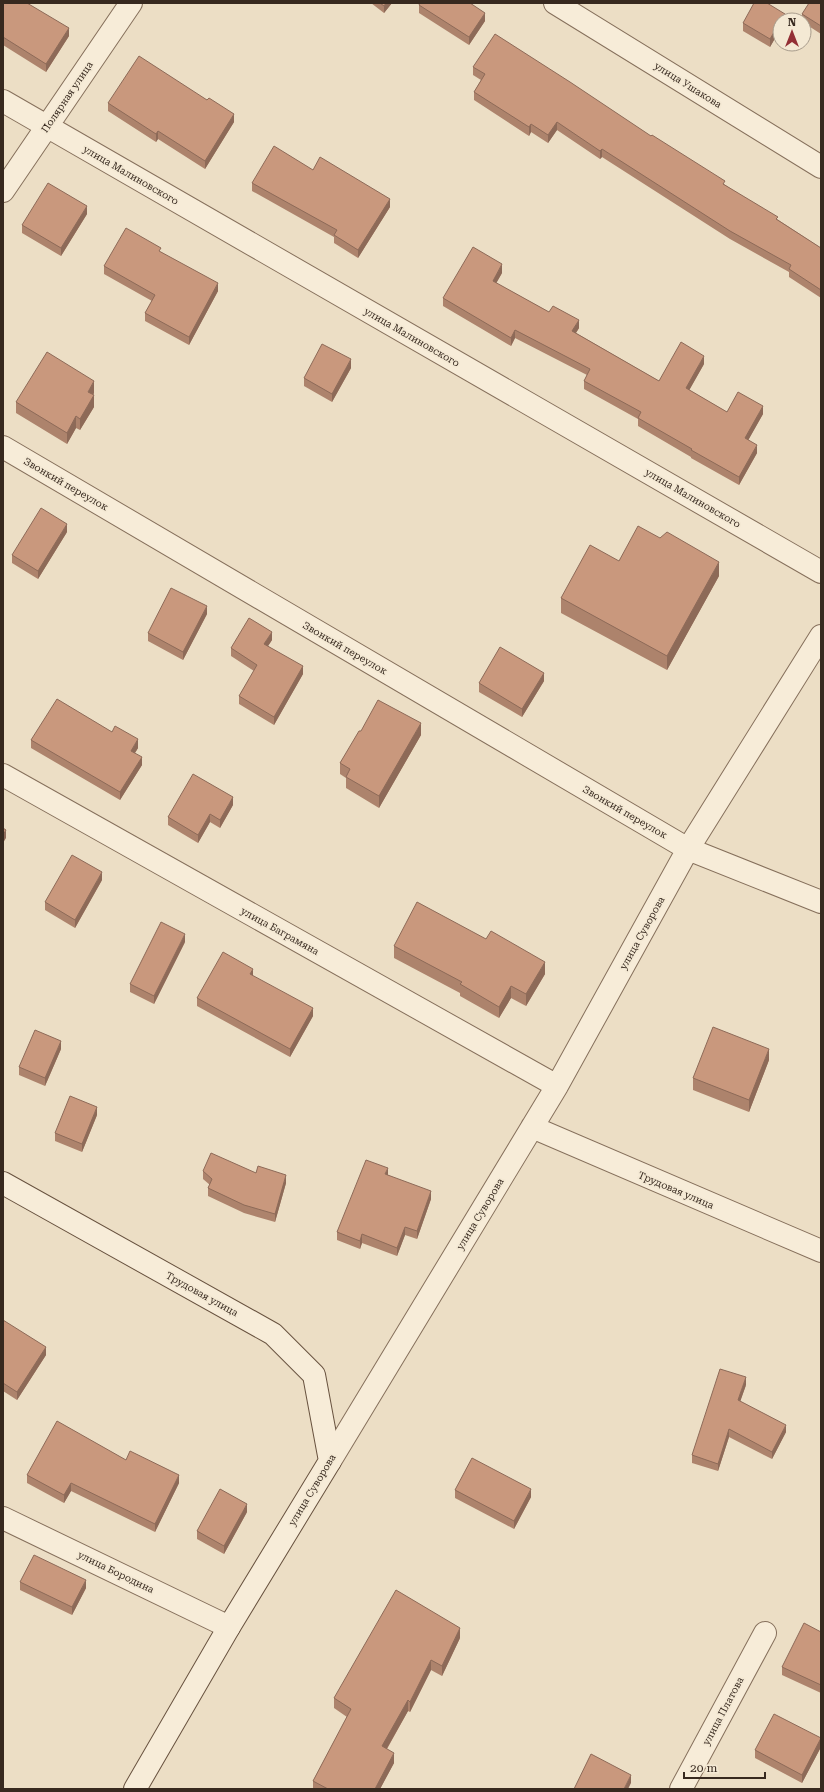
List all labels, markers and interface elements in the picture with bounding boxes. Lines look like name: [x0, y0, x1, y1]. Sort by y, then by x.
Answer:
north arrow: [772, 12, 812, 52]
text: N: [788, 16, 797, 29]
street label: Полярная улица: [39, 59, 95, 135]
street label: улица Ушакова: [652, 60, 724, 110]
street label: улица Малиновского: [81, 143, 181, 207]
street label: улица Малиновского: [362, 305, 462, 369]
street label: Звонкий переулок: [22, 455, 111, 513]
street label: улица Малиновского: [643, 466, 743, 530]
street label: Звонкий переулок: [301, 619, 390, 677]
street label: Звонкий переулок: [581, 783, 670, 841]
street label: улица Суворова: [617, 894, 667, 971]
street label: улица Баграмяна: [239, 905, 321, 957]
street label: Трудовая улица: [637, 1169, 716, 1211]
street label: улица Суворова: [454, 1176, 506, 1252]
street label: Трудовая улица: [164, 1270, 241, 1319]
street label: улица Суворова: [286, 1452, 338, 1528]
street label: улица Бородина: [76, 1549, 156, 1595]
street label: улица Платова: [700, 1674, 746, 1747]
scale bar: [684, 1754, 765, 1780]
text: 20 m: [690, 1761, 717, 1775]

